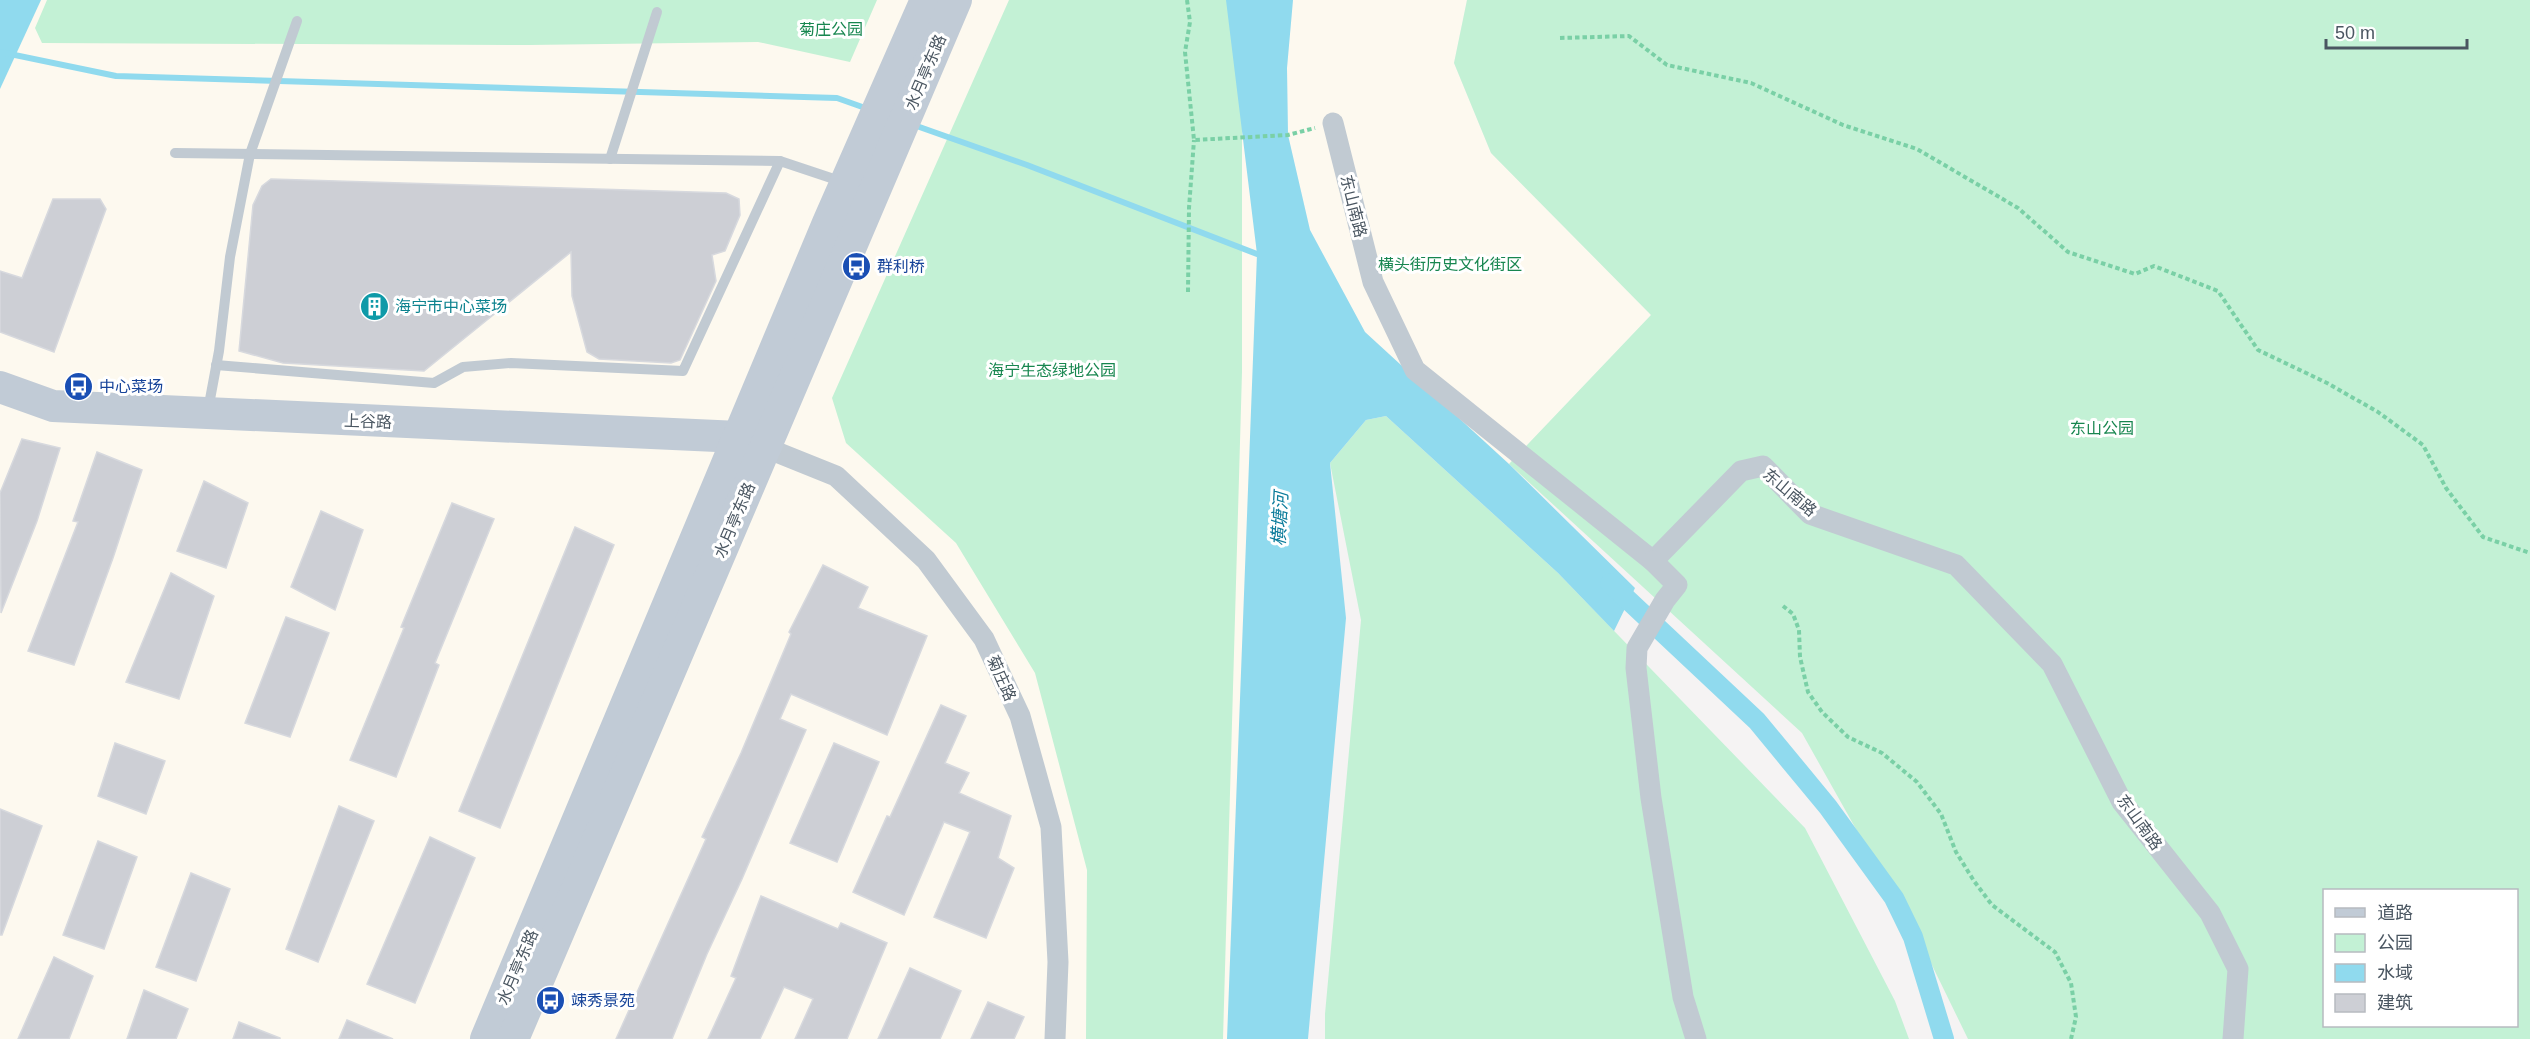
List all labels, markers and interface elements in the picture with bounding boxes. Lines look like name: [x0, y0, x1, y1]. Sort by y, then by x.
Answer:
scale bar: [2326, 12, 2467, 50]
park label: 菊庄公园: [799, 21, 863, 38]
text: 50 m: [2335, 23, 2375, 43]
street label: 水月亭东路: [902, 32, 949, 112]
street label: 东山南路: [1338, 173, 1370, 239]
bus stop icon: 群利桥: [840, 250, 872, 282]
park label: 横头街历史文化街区: [1378, 256, 1522, 273]
place label: 群利桥: [877, 258, 925, 275]
building icon: 海宁市中心菜场: [358, 290, 390, 322]
place label: 海宁市中心菜场: [395, 298, 507, 315]
park label: 海宁生态绿地公园: [988, 362, 1116, 379]
bus stop icon: 中心菜场: [62, 370, 94, 402]
place label: 中心菜场: [99, 378, 163, 395]
street label: 上谷路: [344, 412, 392, 431]
park label: 东山公园: [2070, 420, 2134, 437]
street label: 东山南路: [1760, 465, 1820, 519]
street label: 水月亭东路: [711, 480, 758, 560]
water label: 横塘河: [1269, 489, 1292, 546]
street label: 菊庄路: [984, 653, 1019, 704]
street label: 东山南路: [2114, 791, 2165, 853]
legend: [2323, 889, 2518, 1027]
text: 道路: [2377, 903, 2413, 923]
street label: 水月亭东路: [494, 927, 541, 1007]
text: 公园: [2377, 933, 2413, 953]
text: 水域: [2377, 963, 2413, 983]
bus stop icon: 竦秀景苑: [534, 984, 566, 1016]
place label: 竦秀景苑: [571, 992, 635, 1009]
text: 建筑: [2377, 993, 2413, 1013]

